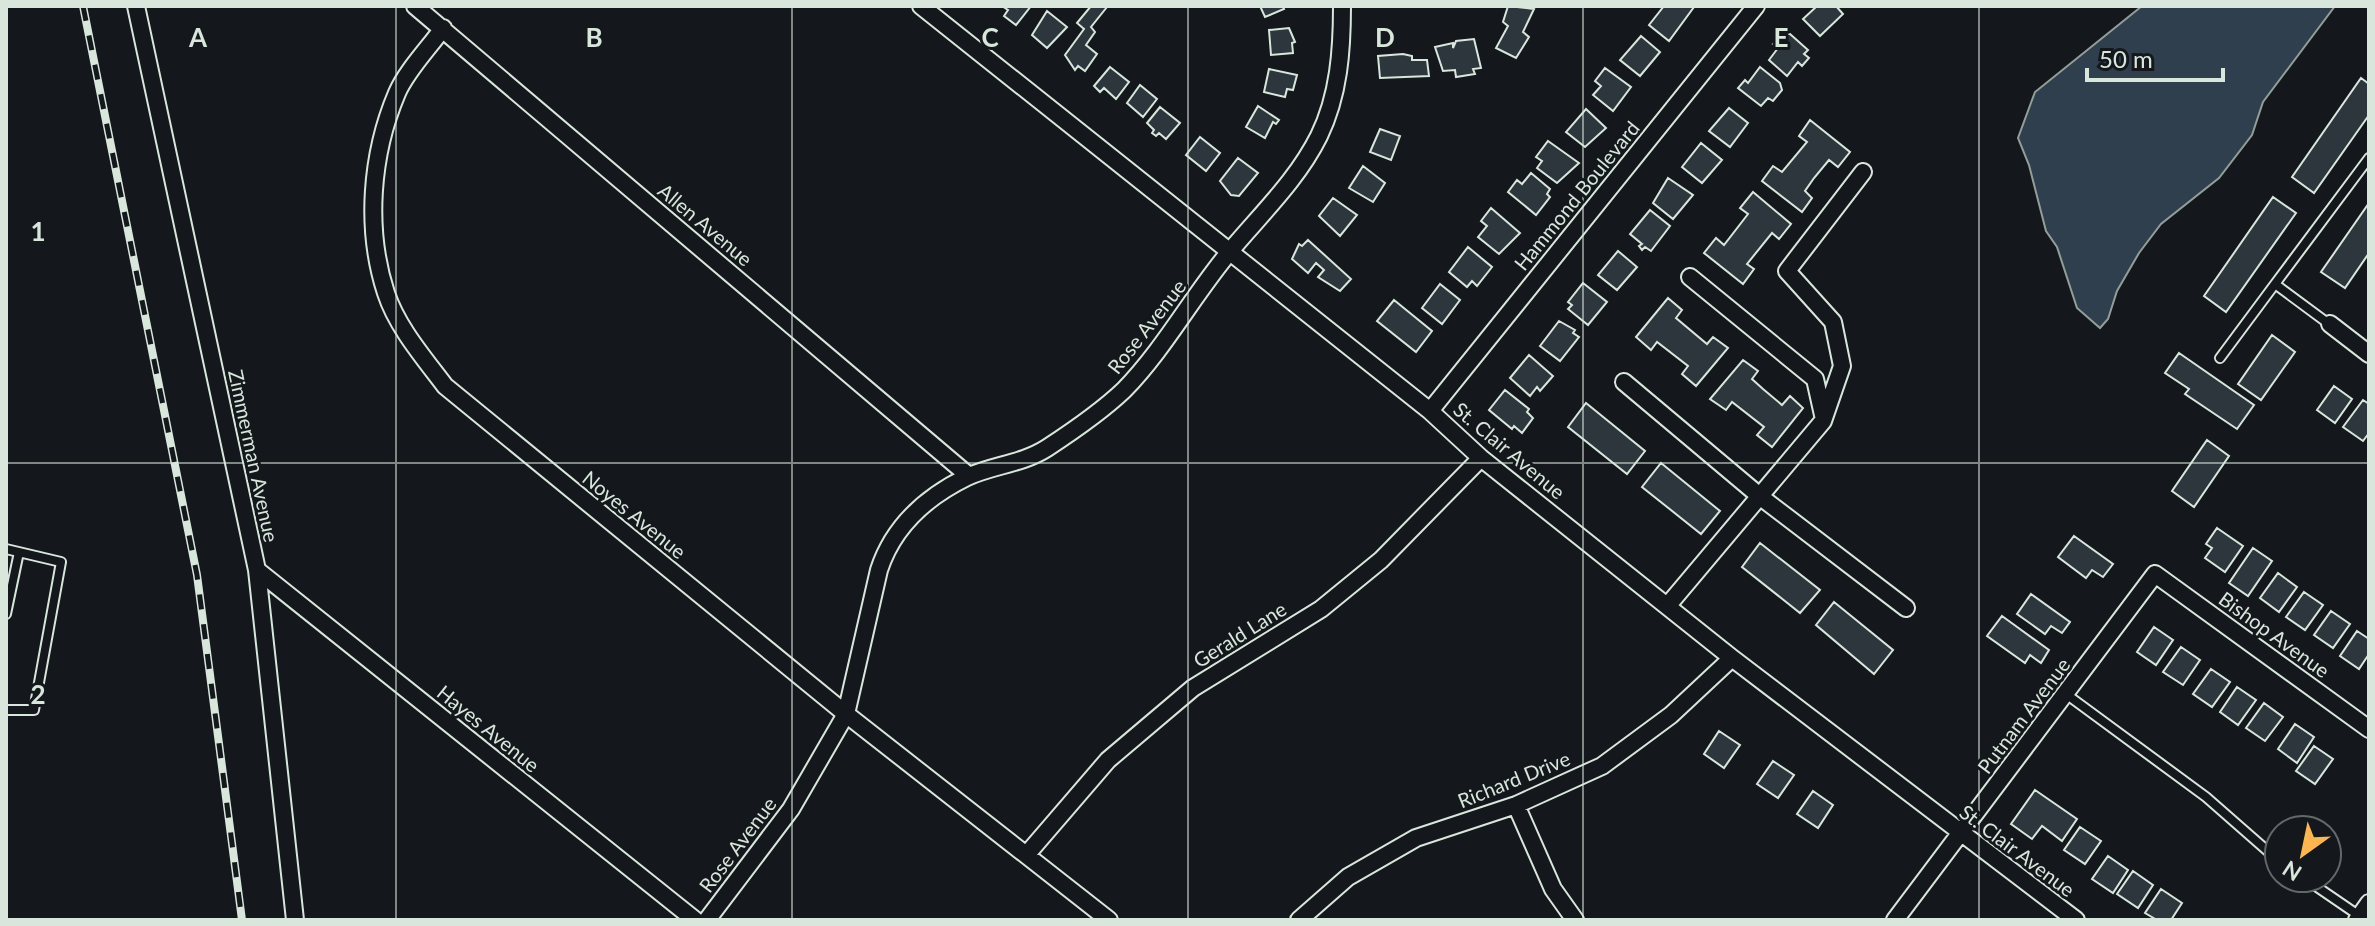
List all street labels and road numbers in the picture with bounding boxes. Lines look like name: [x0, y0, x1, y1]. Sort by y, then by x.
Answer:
street label: Hammond Boulevard: [1509, 116, 1644, 275]
street label: Allen Avenue: [654, 178, 758, 270]
street label: Rose Avenue: [1102, 274, 1190, 378]
street label: Zimmerman Avenue: [224, 367, 284, 544]
street label: St. Clair Avenue: [1449, 397, 1570, 504]
street label: Noyes Avenue: [578, 465, 691, 563]
street label: Bishop Avenue: [2215, 586, 2334, 682]
street label: Gerald Lane: [1189, 596, 1290, 672]
street label: Putnam Avenue: [1972, 653, 2074, 778]
street label: Hayes Avenue: [433, 680, 545, 777]
street label: Richard Drive: [1454, 746, 1573, 812]
street label: Rose Avenue: [694, 792, 781, 897]
street label: St. Clair Avenue: [1955, 799, 2080, 901]

